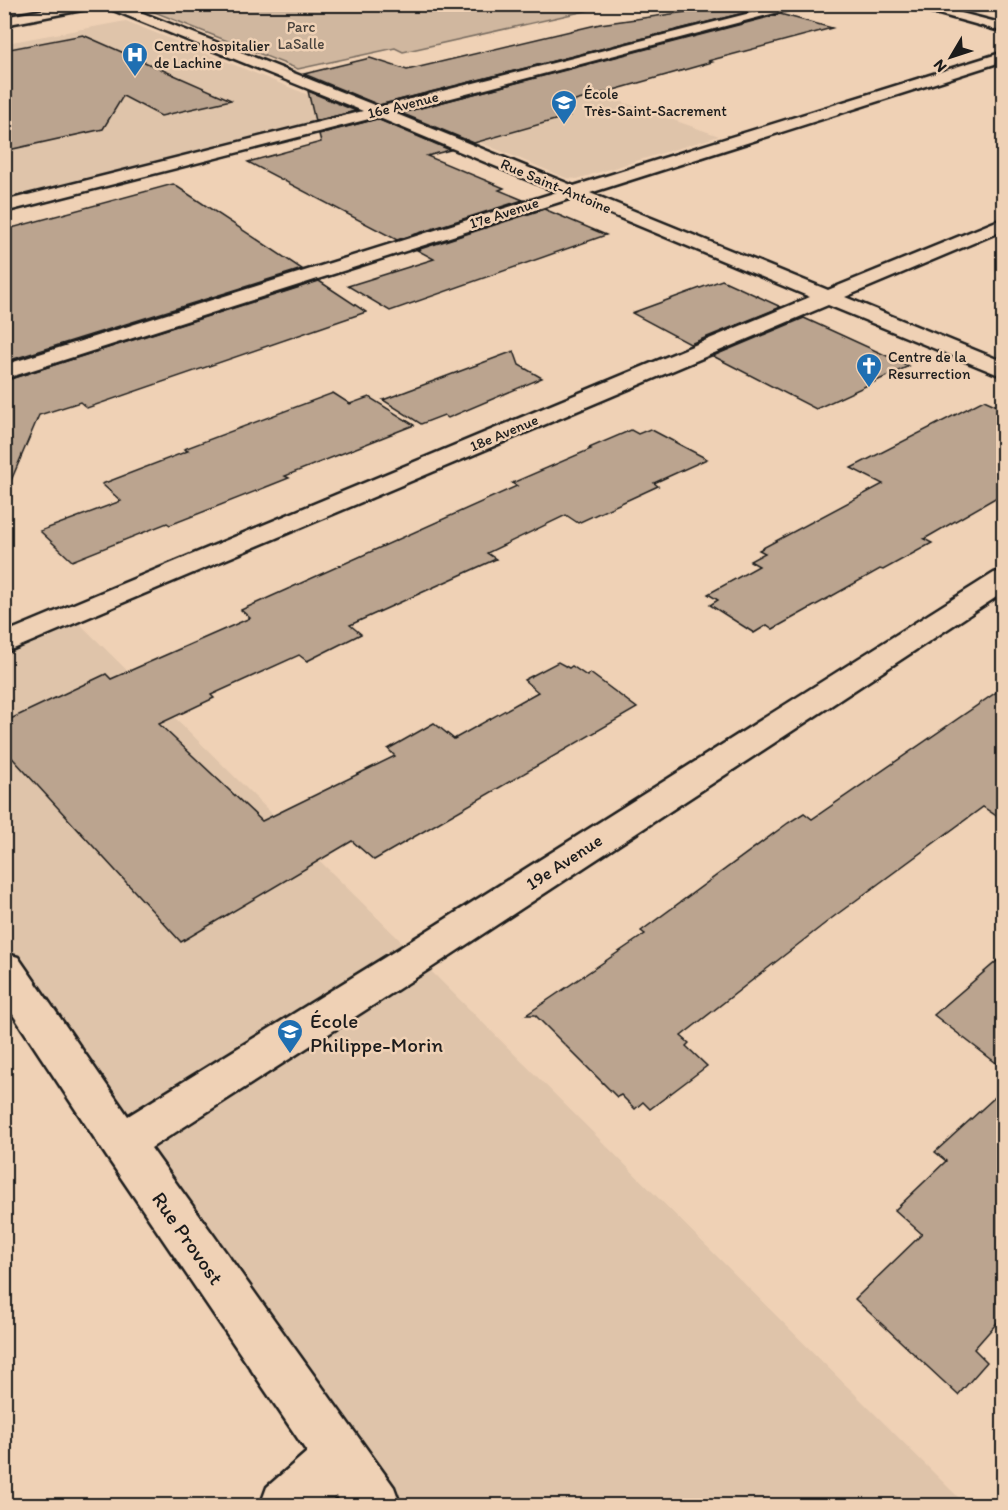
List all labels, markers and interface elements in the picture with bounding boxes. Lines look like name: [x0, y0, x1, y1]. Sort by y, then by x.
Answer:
park label: Parc LaSalle: [278, 18, 324, 53]
north arrow: [921, 27, 981, 87]
place label: Centre hospitalier de Lachine: [154, 37, 270, 72]
hospital icon: Centre hospitalier de Lachine: [120, 40, 150, 78]
text: N: [929, 56, 951, 76]
place label: École Très-Saint-Sacrement: [584, 85, 727, 120]
street label: 16e Avenue: [366, 88, 440, 122]
school or university icon: École Très-Saint-Sacrement: [549, 88, 579, 126]
street label: Rue Saint-Antoine: [498, 155, 614, 217]
street label: 17e Avenue: [467, 193, 541, 233]
place label: Centre de la Resurrection: [888, 348, 971, 383]
church icon: Centre de la Resurrection: [854, 351, 884, 389]
street label: 18e Avenue: [467, 411, 541, 455]
street label: 19e Avenue: [522, 829, 606, 895]
place label: École Philippe-Morin: [310, 1008, 443, 1057]
school or university icon: École Philippe-Morin: [275, 1017, 305, 1055]
street label: Rue Provost: [147, 1187, 229, 1289]

